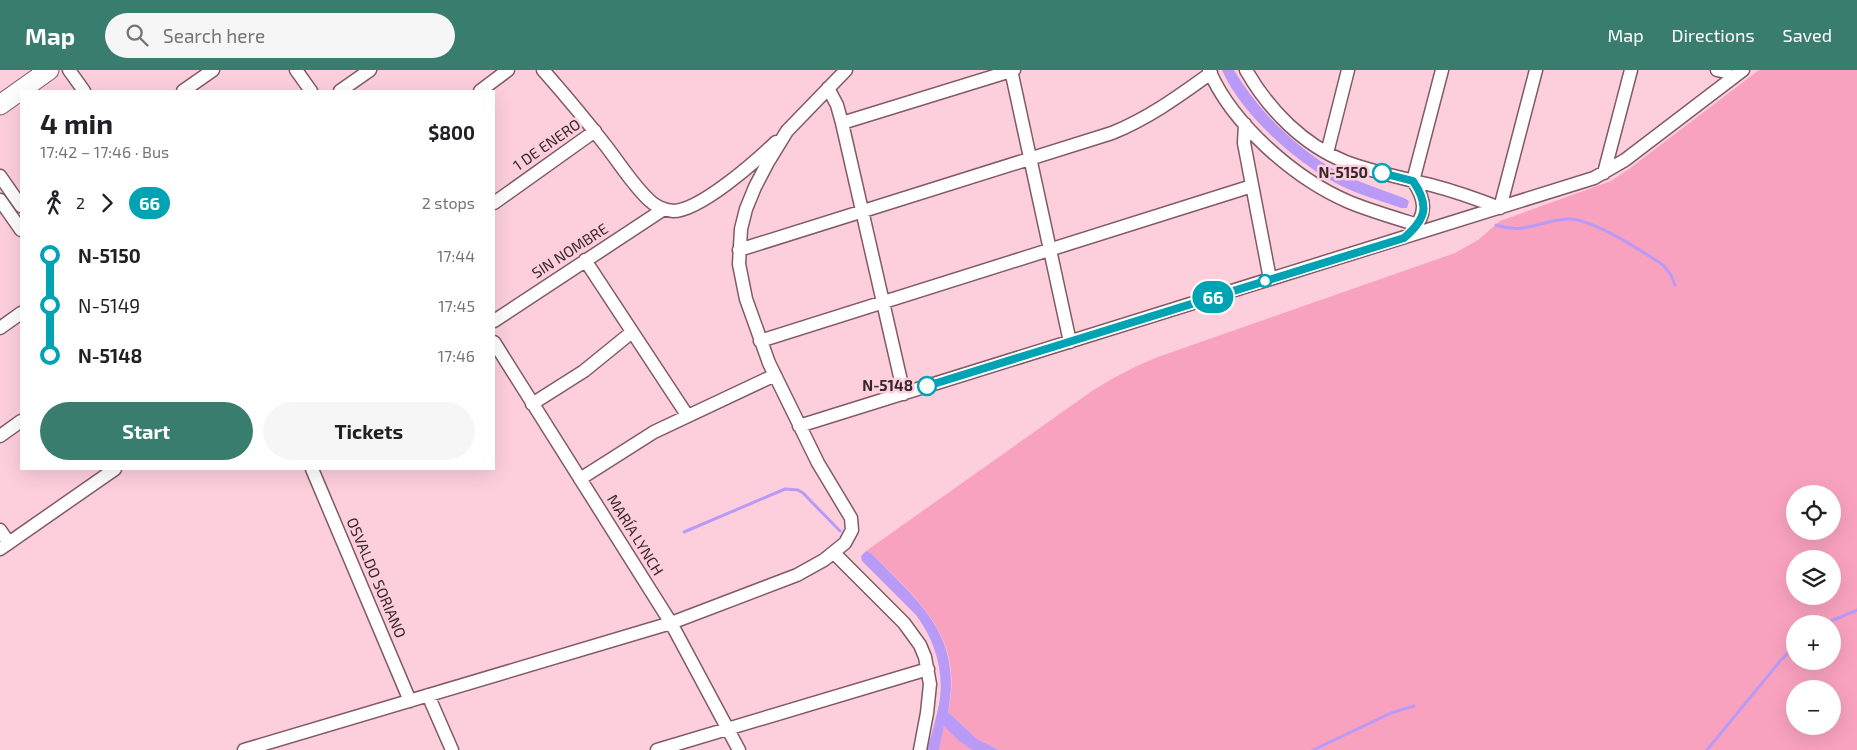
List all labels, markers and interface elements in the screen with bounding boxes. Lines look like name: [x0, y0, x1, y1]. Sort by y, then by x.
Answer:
search box: [105, 13, 455, 58]
text: Map: [25, 21, 75, 50]
icon: search: [123, 21, 151, 49]
text: Search here: [163, 24, 265, 47]
text: Map: [1607, 24, 1644, 46]
text: Directions: [1672, 24, 1755, 46]
text: Saved: [1783, 24, 1832, 46]
text: 4 min: [40, 106, 113, 140]
street label: 1 DE ENERO: [509, 115, 583, 174]
text: $800: [428, 121, 475, 144]
text: 17:42 – 17:46 · Bus: [40, 142, 169, 161]
place label: N-5150: [1318, 163, 1368, 181]
marker: N-5150: [1372, 163, 1392, 183]
icon: walk: [40, 189, 68, 217]
icon: forward: [93, 189, 121, 217]
text: 66: [139, 192, 160, 214]
text: 2: [76, 193, 85, 212]
text: 2 stops: [422, 193, 475, 212]
street label: SIN NOMBRE: [528, 219, 611, 281]
text: N-5150: [78, 244, 141, 267]
text: 17:44: [437, 246, 475, 265]
unlabelled marker: [1258, 274, 1272, 288]
line badge: 66: [1190, 281, 1236, 313]
text: 66: [1202, 286, 1224, 308]
text: N-5149: [78, 294, 140, 317]
text: 17:45: [438, 296, 475, 315]
text: N-5148: [78, 344, 142, 367]
text: 17:46: [438, 346, 475, 365]
place label: N-5148: [862, 376, 913, 394]
marker: N-5148: [917, 376, 937, 396]
button: Start: [40, 402, 253, 460]
button: Tickets: [263, 402, 475, 460]
map controls: [1786, 485, 1841, 735]
button: locate: [1786, 485, 1841, 540]
street label: MARÍA LYNCH: [604, 491, 668, 578]
street label: OSVALDO SORIANO: [343, 515, 410, 640]
button: layers: [1786, 550, 1841, 605]
button: +: [1786, 615, 1841, 670]
button: −: [1786, 680, 1841, 735]

